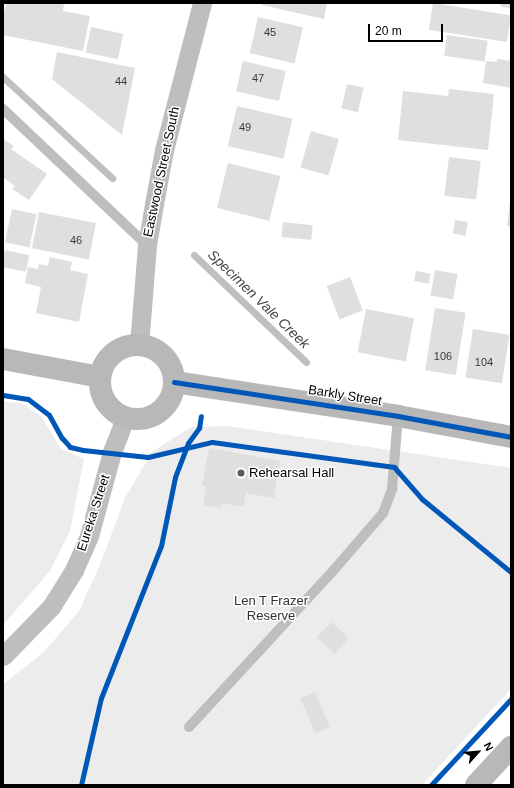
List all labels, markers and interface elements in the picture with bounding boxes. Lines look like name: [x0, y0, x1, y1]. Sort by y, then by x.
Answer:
scale bar: [370, 16, 445, 42]
text: 20 m: [375, 24, 402, 38]
house number: 45: [264, 25, 276, 39]
house number: 47: [252, 71, 264, 85]
house number: 44: [115, 74, 127, 88]
street label: Eastwood Street South: [141, 105, 183, 239]
house number: 49: [239, 120, 251, 134]
house number: 46: [70, 233, 82, 247]
water label: Specimen Vale Creek: [205, 246, 313, 352]
house number: 106: [434, 349, 452, 363]
house number: 104: [475, 355, 493, 369]
street label: Barkly Street: [307, 382, 383, 410]
place label: Rehearsal Hall: [249, 465, 334, 481]
marker: Rehearsal Hall: [236, 468, 246, 478]
street label: Eureka Street: [74, 473, 114, 553]
park label: Len T Frazer Reserve: [234, 594, 308, 625]
north arrow: [458, 732, 498, 772]
text: N: [482, 740, 496, 753]

